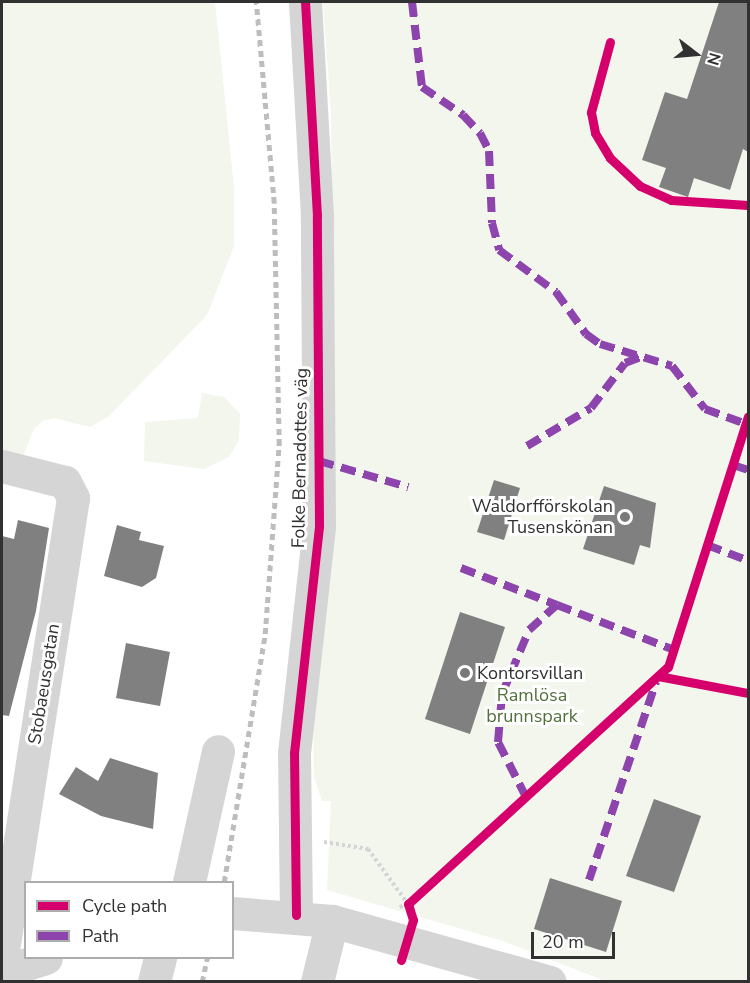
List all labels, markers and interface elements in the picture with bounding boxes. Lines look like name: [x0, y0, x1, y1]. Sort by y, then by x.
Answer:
north arrow: [666, 24, 726, 84]
text: N: [701, 50, 726, 68]
street label: Folke Bernadottes väg: [288, 368, 312, 548]
place label: Waldorfförskolan Tusenskönan: [472, 496, 613, 538]
marker: Waldorfförskolan Tusenskönan: [618, 510, 632, 524]
street label: Stobaeusgatan: [24, 622, 64, 746]
place label: Kontorsvillan: [477, 662, 583, 684]
marker: Kontorsvillan: [458, 666, 472, 680]
park label: Ramlösa brunnspark: [486, 685, 578, 728]
legend: [24, 881, 234, 959]
text: Cycle path: [82, 894, 167, 918]
scale bar: [534, 920, 618, 958]
text: Path: [82, 924, 119, 948]
text: 20 m: [542, 930, 584, 954]

